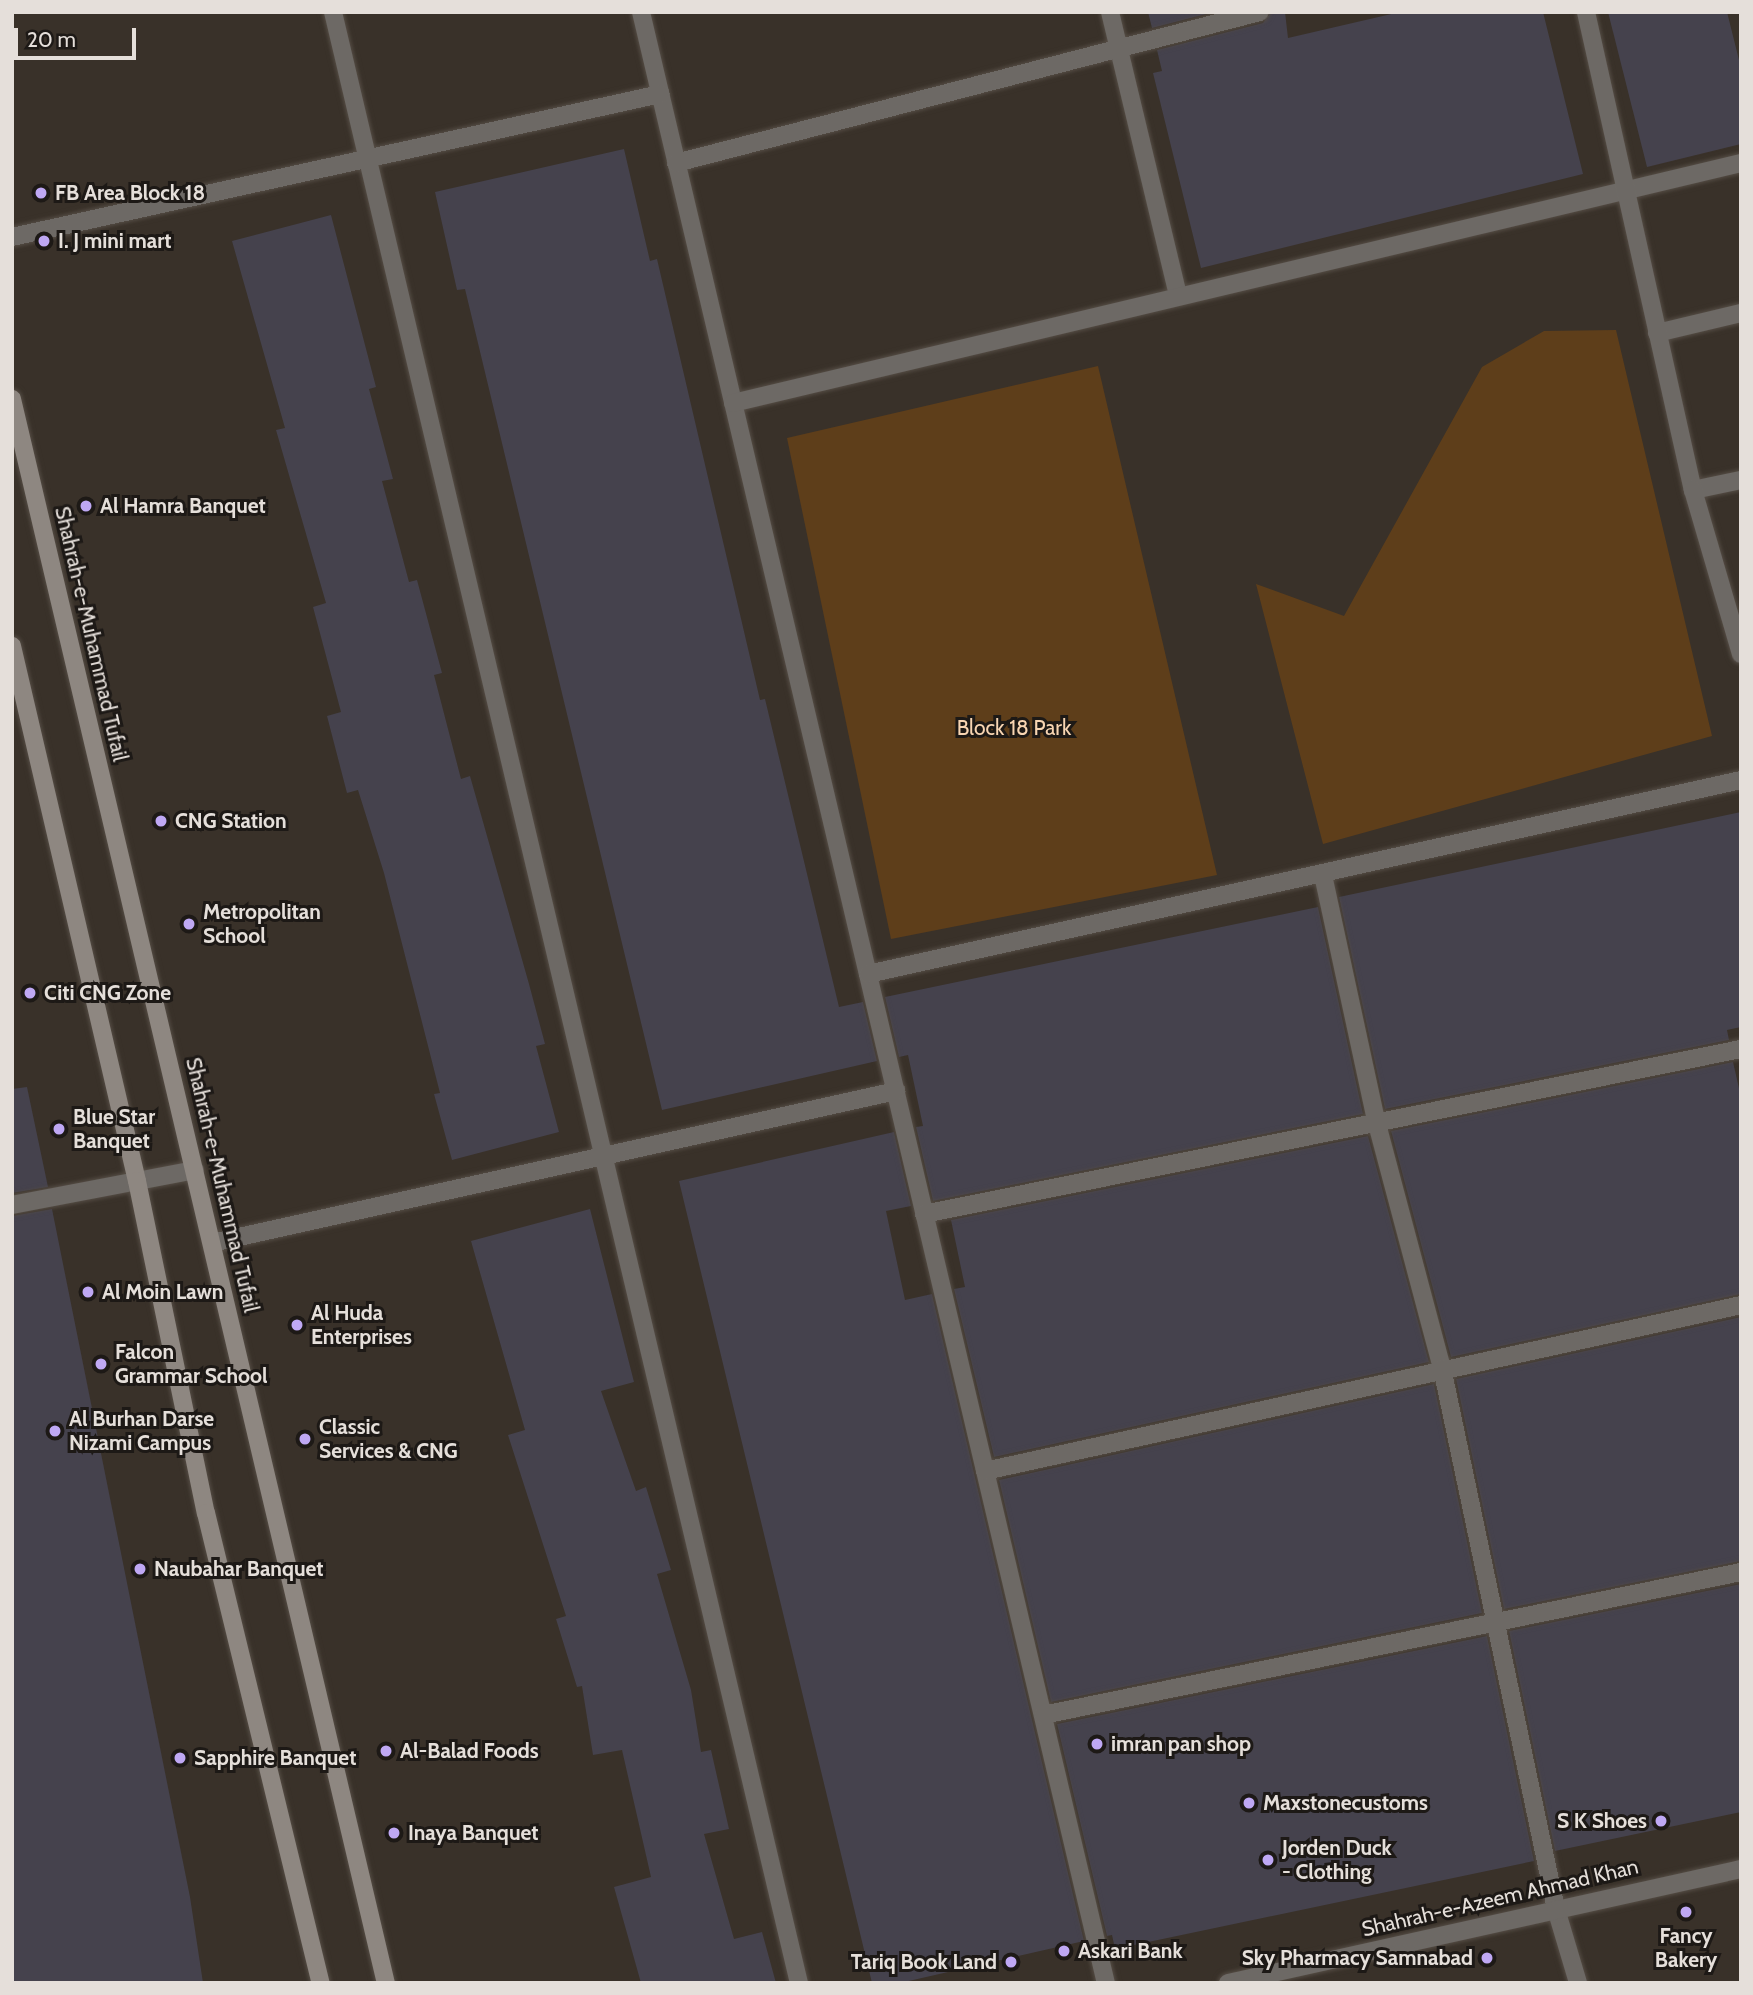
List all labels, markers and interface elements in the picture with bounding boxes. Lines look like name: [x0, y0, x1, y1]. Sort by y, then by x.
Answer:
scale bar: [18, 14, 140, 58]
text: 20 m: [27, 27, 76, 52]
place label: FB Area Block 18: [55, 180, 205, 206]
marker: FB Area Block 18: [33, 185, 49, 201]
place label: I. J mini mart: [58, 228, 171, 254]
marker: I. J mini mart: [36, 233, 52, 249]
place label: Al Hamra Banquet: [100, 493, 266, 519]
marker: Al Hamra Banquet: [78, 498, 94, 514]
street label: Shahrah-e-Muhammad Tufail: [49, 504, 133, 764]
park label: Block 18 Park: [957, 715, 1071, 741]
place label: CNG Station: [175, 808, 287, 834]
marker: CNG Station: [153, 813, 169, 829]
place label: Metropolitan School: [203, 899, 321, 949]
marker: Metropolitan School: [181, 916, 197, 932]
place label: Citi CNG Zone: [44, 980, 171, 1006]
marker: Citi CNG Zone: [22, 985, 38, 1001]
street label: Shahrah-e-Muhammad Tufail: [180, 1055, 264, 1315]
place label: Blue Star Banquet: [73, 1104, 155, 1154]
marker: Blue Star Banquet: [51, 1121, 67, 1137]
place label: Al Moin Lawn: [102, 1279, 223, 1305]
marker: Al Moin Lawn: [80, 1284, 96, 1300]
place label: Al Huda Enterprises: [311, 1300, 412, 1350]
marker: Al Huda Enterprises: [289, 1317, 305, 1333]
place label: Falcon Grammar School: [115, 1339, 267, 1389]
marker: Falcon Grammar School: [93, 1356, 109, 1372]
place label: Al Burhan Darse Nizami Campus: [69, 1406, 214, 1456]
place label: Classic Services & CNG: [319, 1414, 458, 1464]
marker: Al Burhan Darse Nizami Campus: [47, 1423, 63, 1439]
marker: Classic Services & CNG: [297, 1431, 313, 1447]
place label: Naubahar Banquet: [154, 1556, 324, 1582]
marker: Naubahar Banquet: [132, 1561, 148, 1577]
place label: imran pan shop: [1111, 1731, 1251, 1757]
marker: imran pan shop: [1089, 1736, 1105, 1752]
place label: Al-Balad Foods: [400, 1738, 539, 1764]
marker: Al-Balad Foods: [378, 1743, 394, 1759]
place label: Sapphire Banquet: [194, 1745, 356, 1771]
marker: Sapphire Banquet: [172, 1750, 188, 1766]
place label: Maxstonecustoms: [1263, 1790, 1428, 1816]
marker: Maxstonecustoms: [1241, 1795, 1257, 1811]
place label: S K Shoes: [1557, 1808, 1647, 1834]
marker: S K Shoes: [1653, 1813, 1669, 1829]
place label: Inaya Banquet: [408, 1820, 539, 1846]
marker: Inaya Banquet: [386, 1825, 402, 1841]
place label: Jorden Duck - Clothing: [1282, 1835, 1392, 1885]
marker: Jorden Duck - Clothing: [1260, 1852, 1276, 1868]
street label: Shahrah-e-Azeem Ahmad Khan: [1359, 1854, 1641, 1942]
marker: Fancy Bakery: [1678, 1904, 1694, 1920]
place label: Fancy Bakery: [1655, 1923, 1717, 1973]
place label: Askari Bank: [1078, 1938, 1183, 1964]
marker: Askari Bank: [1056, 1943, 1072, 1959]
place label: Sky Pharmacy Samnabad: [1242, 1945, 1473, 1971]
place label: Tariq Book Land: [851, 1949, 997, 1975]
marker: Sky Pharmacy Samnabad: [1479, 1950, 1495, 1966]
marker: Tariq Book Land: [1003, 1954, 1019, 1970]

